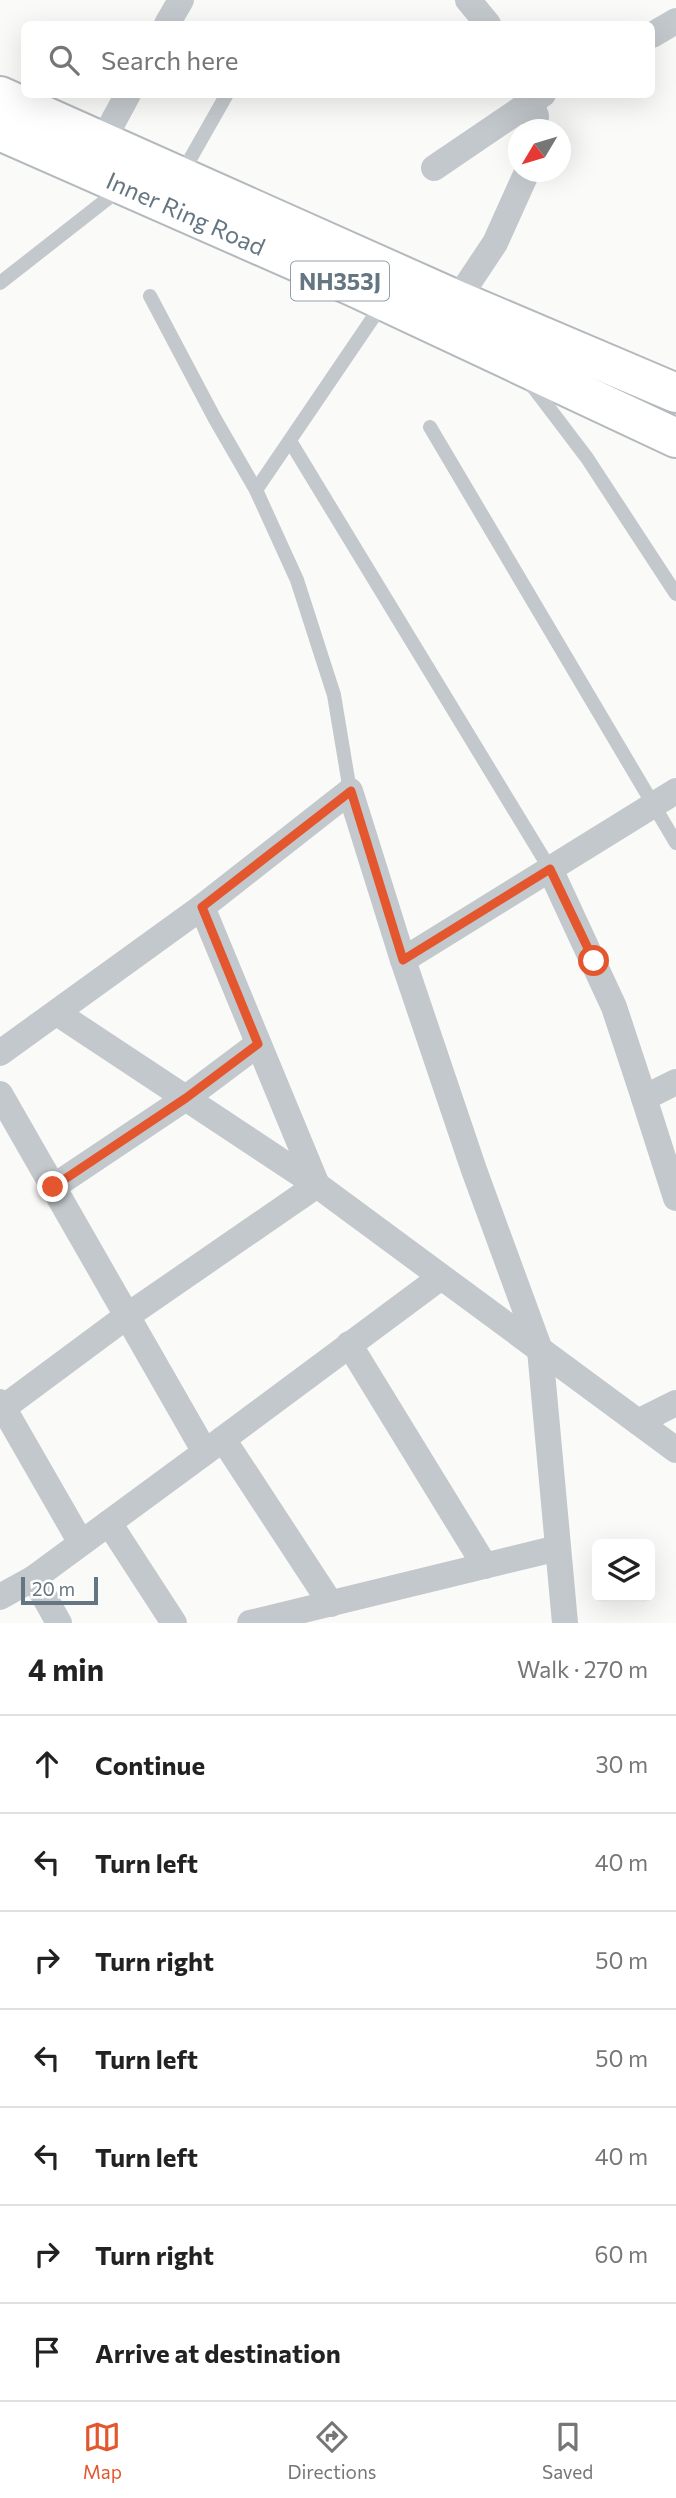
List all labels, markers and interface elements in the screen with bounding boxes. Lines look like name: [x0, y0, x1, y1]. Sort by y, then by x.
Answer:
search box: [21, 21, 655, 98]
icon: search: [45, 41, 83, 79]
text: Search here: [101, 44, 239, 75]
north arrow: [508, 119, 571, 182]
street label: Inner Ring Road: [102, 165, 270, 261]
road number: NH353J: [291, 262, 389, 300]
route start: [578, 945, 609, 976]
route end: [37, 1171, 68, 1202]
map controls: [592, 1539, 655, 1602]
button: layers: [592, 1539, 655, 1602]
scale bar: [21, 1574, 98, 1606]
text: 20 m: [32, 1577, 75, 1600]
text: 4 min: [28, 1650, 104, 1687]
text: Walk · 270 m: [517, 1655, 648, 1683]
icon: ahead: [28, 1745, 66, 1783]
text: Continue: [95, 1749, 205, 1780]
text: 30 m: [595, 1750, 648, 1778]
icon: left: [28, 1843, 66, 1881]
text: Turn left: [95, 1847, 198, 1878]
text: 40 m: [595, 1848, 648, 1876]
icon: right: [28, 1941, 66, 1979]
text: Turn right: [95, 1945, 214, 1976]
text: 50 m: [595, 1946, 648, 1974]
icon: left: [28, 2039, 66, 2077]
text: Turn left: [95, 2043, 198, 2074]
text: 50 m: [595, 2044, 648, 2072]
icon: left: [28, 2137, 66, 2175]
text: Turn left: [95, 2141, 198, 2172]
text: 40 m: [595, 2142, 648, 2170]
icon: right: [28, 2235, 66, 2273]
text: Turn right: [95, 2239, 214, 2270]
text: 60 m: [595, 2240, 648, 2268]
icon: arrive: [28, 2333, 66, 2371]
text: Arrive at destination: [95, 2337, 341, 2368]
tab: Map: [83, 2418, 122, 2483]
tab: Directions: [287, 2418, 377, 2483]
tab: Saved: [542, 2418, 593, 2483]

